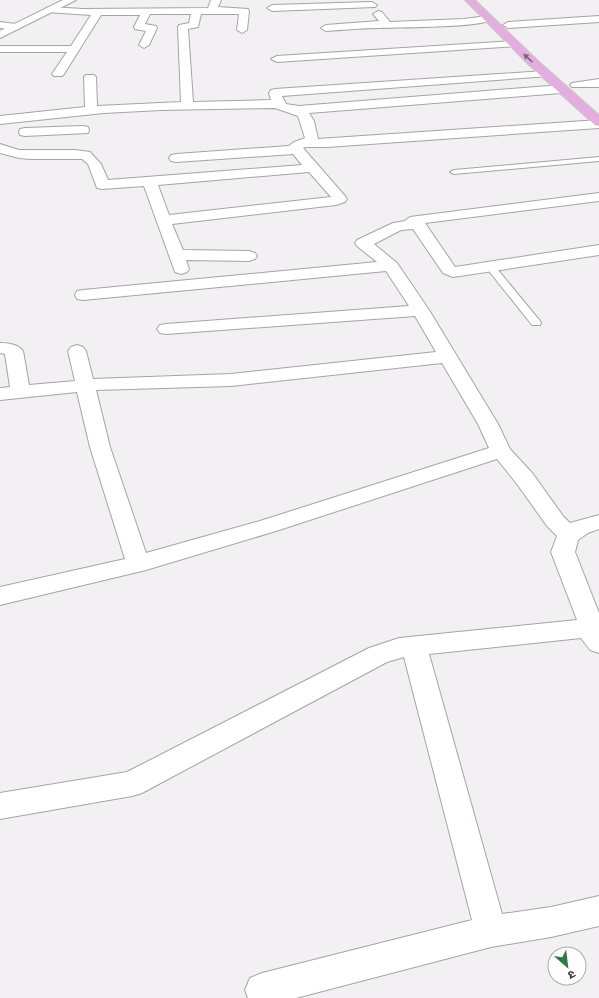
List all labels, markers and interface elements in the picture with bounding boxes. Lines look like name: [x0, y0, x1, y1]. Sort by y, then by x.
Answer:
one-way arrow: [524, 54, 533, 63]
north arrow: [547, 946, 587, 986]
text: उ: [566, 968, 578, 983]

